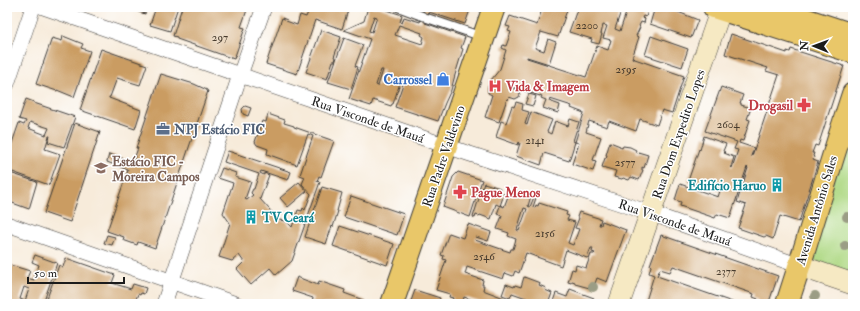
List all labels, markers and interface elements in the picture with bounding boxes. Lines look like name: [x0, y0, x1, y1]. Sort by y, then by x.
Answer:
house number: 2200: [576, 19, 599, 32]
north arrow: [794, 26, 834, 66]
house number: 297: [212, 31, 228, 44]
text: N: [798, 40, 811, 52]
house number: 2595: [616, 63, 637, 76]
street label: Rua Dom Expedito Lopes: [649, 67, 710, 202]
shop icon: Carrossel: [435, 71, 451, 87]
place label: Carrossel: [384, 72, 433, 88]
hospital icon: Vida & Imagem: [487, 78, 503, 94]
place label: Vida & Imagem: [505, 79, 590, 96]
street label: Rua Visconde de Mauá: [309, 93, 427, 147]
pharmacy icon: Drogasil: [796, 97, 812, 113]
place label: Drogasil: [748, 98, 794, 115]
street label: Rua Padre Valdevino: [419, 103, 469, 209]
house number: 2604: [717, 118, 740, 131]
office icon: NPJ Estácio FIC: [155, 121, 171, 137]
place label: NPJ Estácio FIC: [173, 122, 265, 139]
house number: 2141: [525, 134, 545, 147]
street label: Avenida Antônio Sales: [792, 153, 841, 268]
place label: Estácio FIC - Moreira Campos: [111, 154, 200, 186]
house number: 2577: [615, 156, 635, 169]
school or university icon: Estácio FIC - Moreira Campos: [93, 160, 109, 176]
building icon: Edifício Haruo: [769, 177, 785, 193]
place label: Edifício Haruo: [688, 178, 767, 194]
pharmacy icon: Pague Menos: [452, 184, 468, 200]
place label: Pague Menos: [471, 185, 541, 202]
street label: Rua Visconde de Mauá: [616, 196, 734, 250]
building icon: TV Ceará: [243, 209, 259, 225]
place label: TV Ceará: [261, 210, 315, 226]
house number: 2156: [535, 227, 556, 240]
house number: 2546: [473, 250, 496, 263]
scale bar: [28, 259, 124, 285]
house number: 2377: [716, 265, 736, 278]
text: 50 m: [34, 266, 58, 281]

